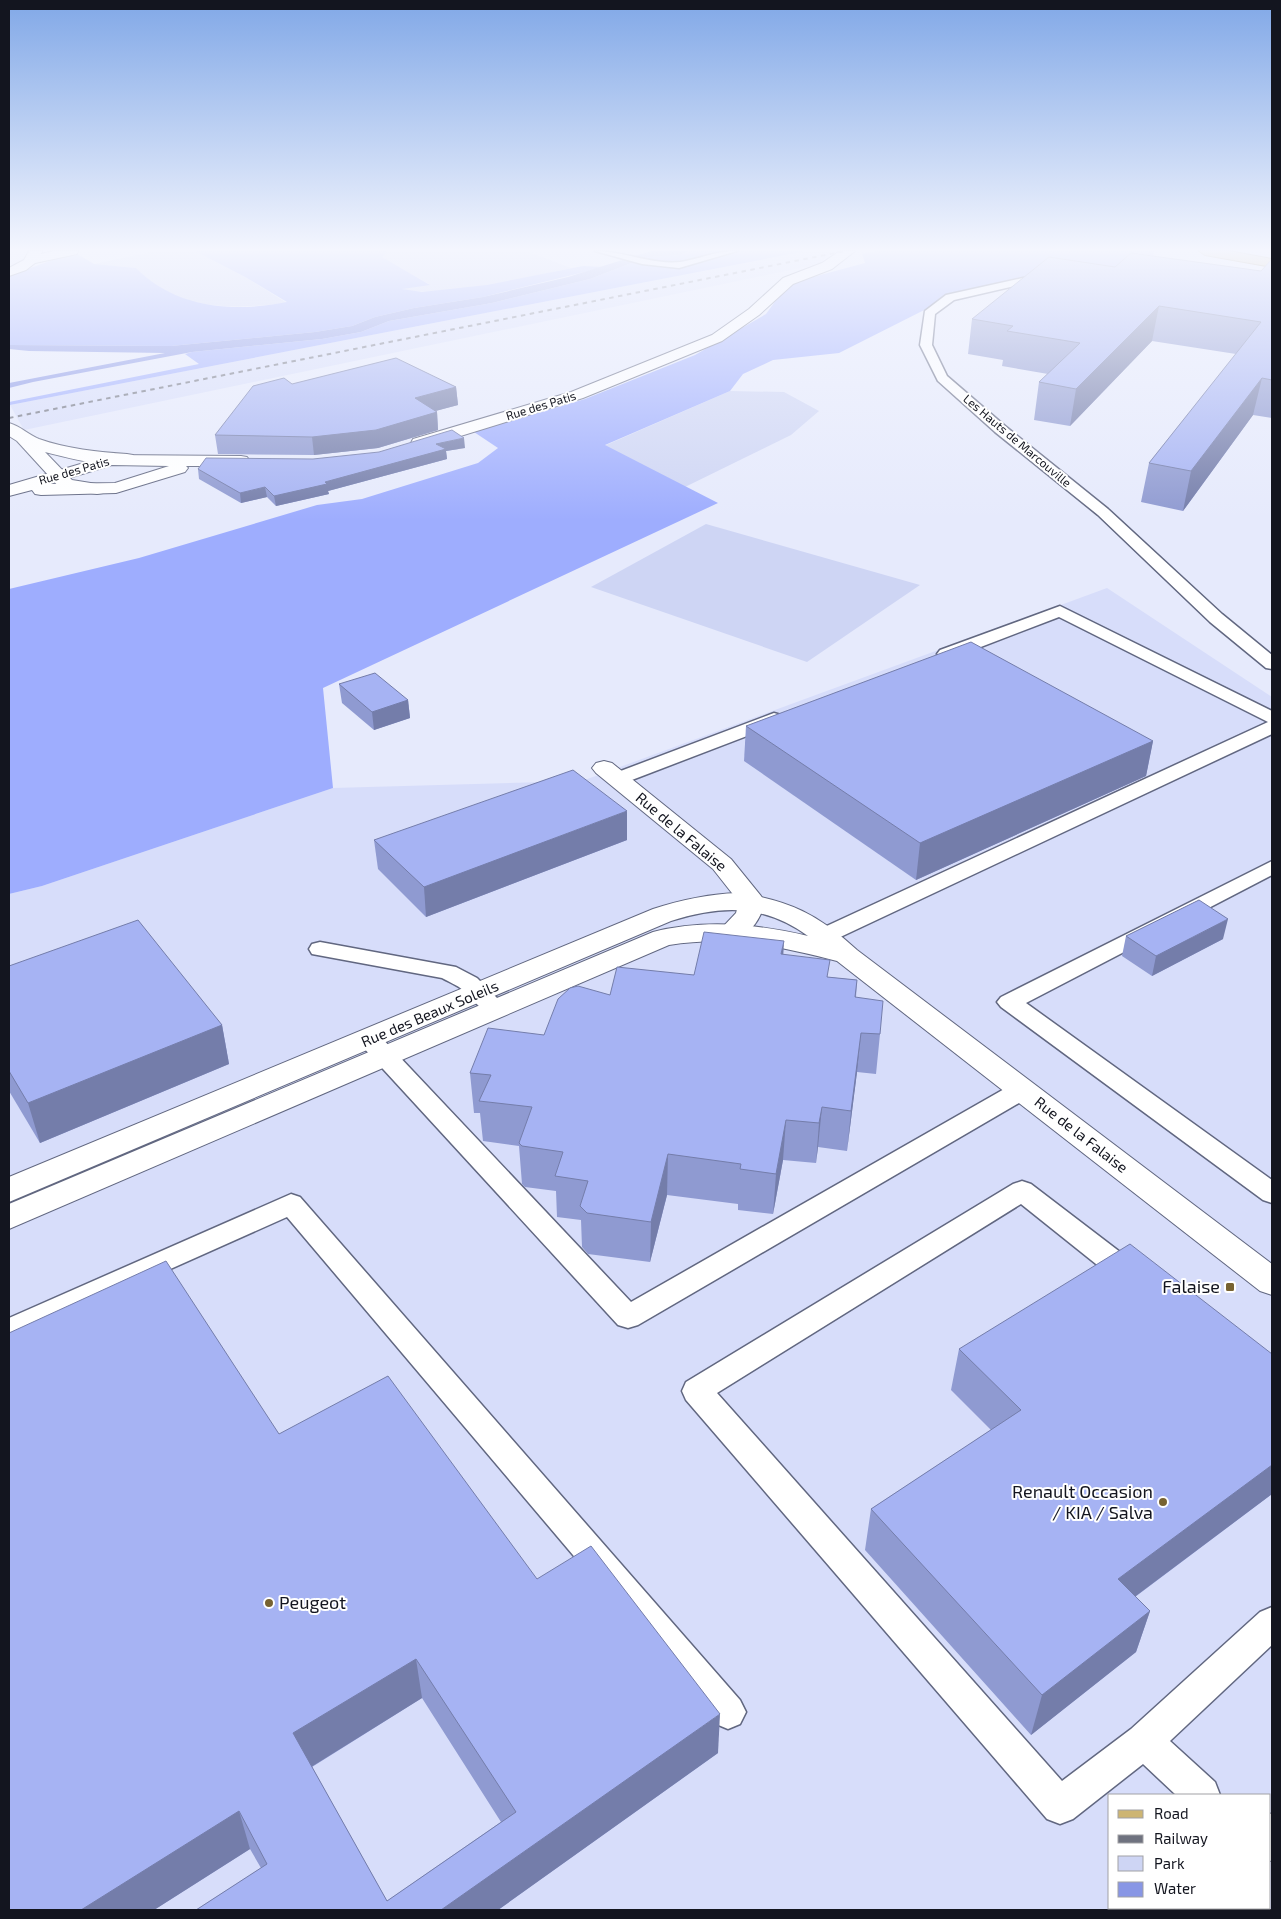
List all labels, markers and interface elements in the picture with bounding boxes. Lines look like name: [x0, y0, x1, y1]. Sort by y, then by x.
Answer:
street label: Rue des Patis: [504, 388, 578, 422]
street label: Les Hauts de Marcouville: [961, 391, 1074, 489]
street label: Rue des Patis: [37, 453, 111, 487]
street label: Rue de la Falaise: [632, 788, 731, 875]
street label: Rue des Beaux Soleils: [358, 976, 501, 1050]
street label: Rue de la Falaise: [1031, 1092, 1132, 1176]
place label: Falaise: [1162, 1275, 1220, 1297]
marker: Falaise: [1224, 1281, 1236, 1293]
place label: Renault Occasion / KIA / Salva: [1012, 1480, 1153, 1523]
marker: Renault Occasion / KIA / Salva: [1157, 1496, 1169, 1508]
place label: Peugeot: [279, 1591, 346, 1613]
marker: Peugeot: [263, 1597, 275, 1609]
legend: [1108, 1794, 1271, 1909]
text: Road: [1154, 1804, 1189, 1822]
text: Railway: [1154, 1829, 1208, 1847]
text: Park: [1154, 1854, 1185, 1872]
text: Water: [1154, 1879, 1196, 1897]

